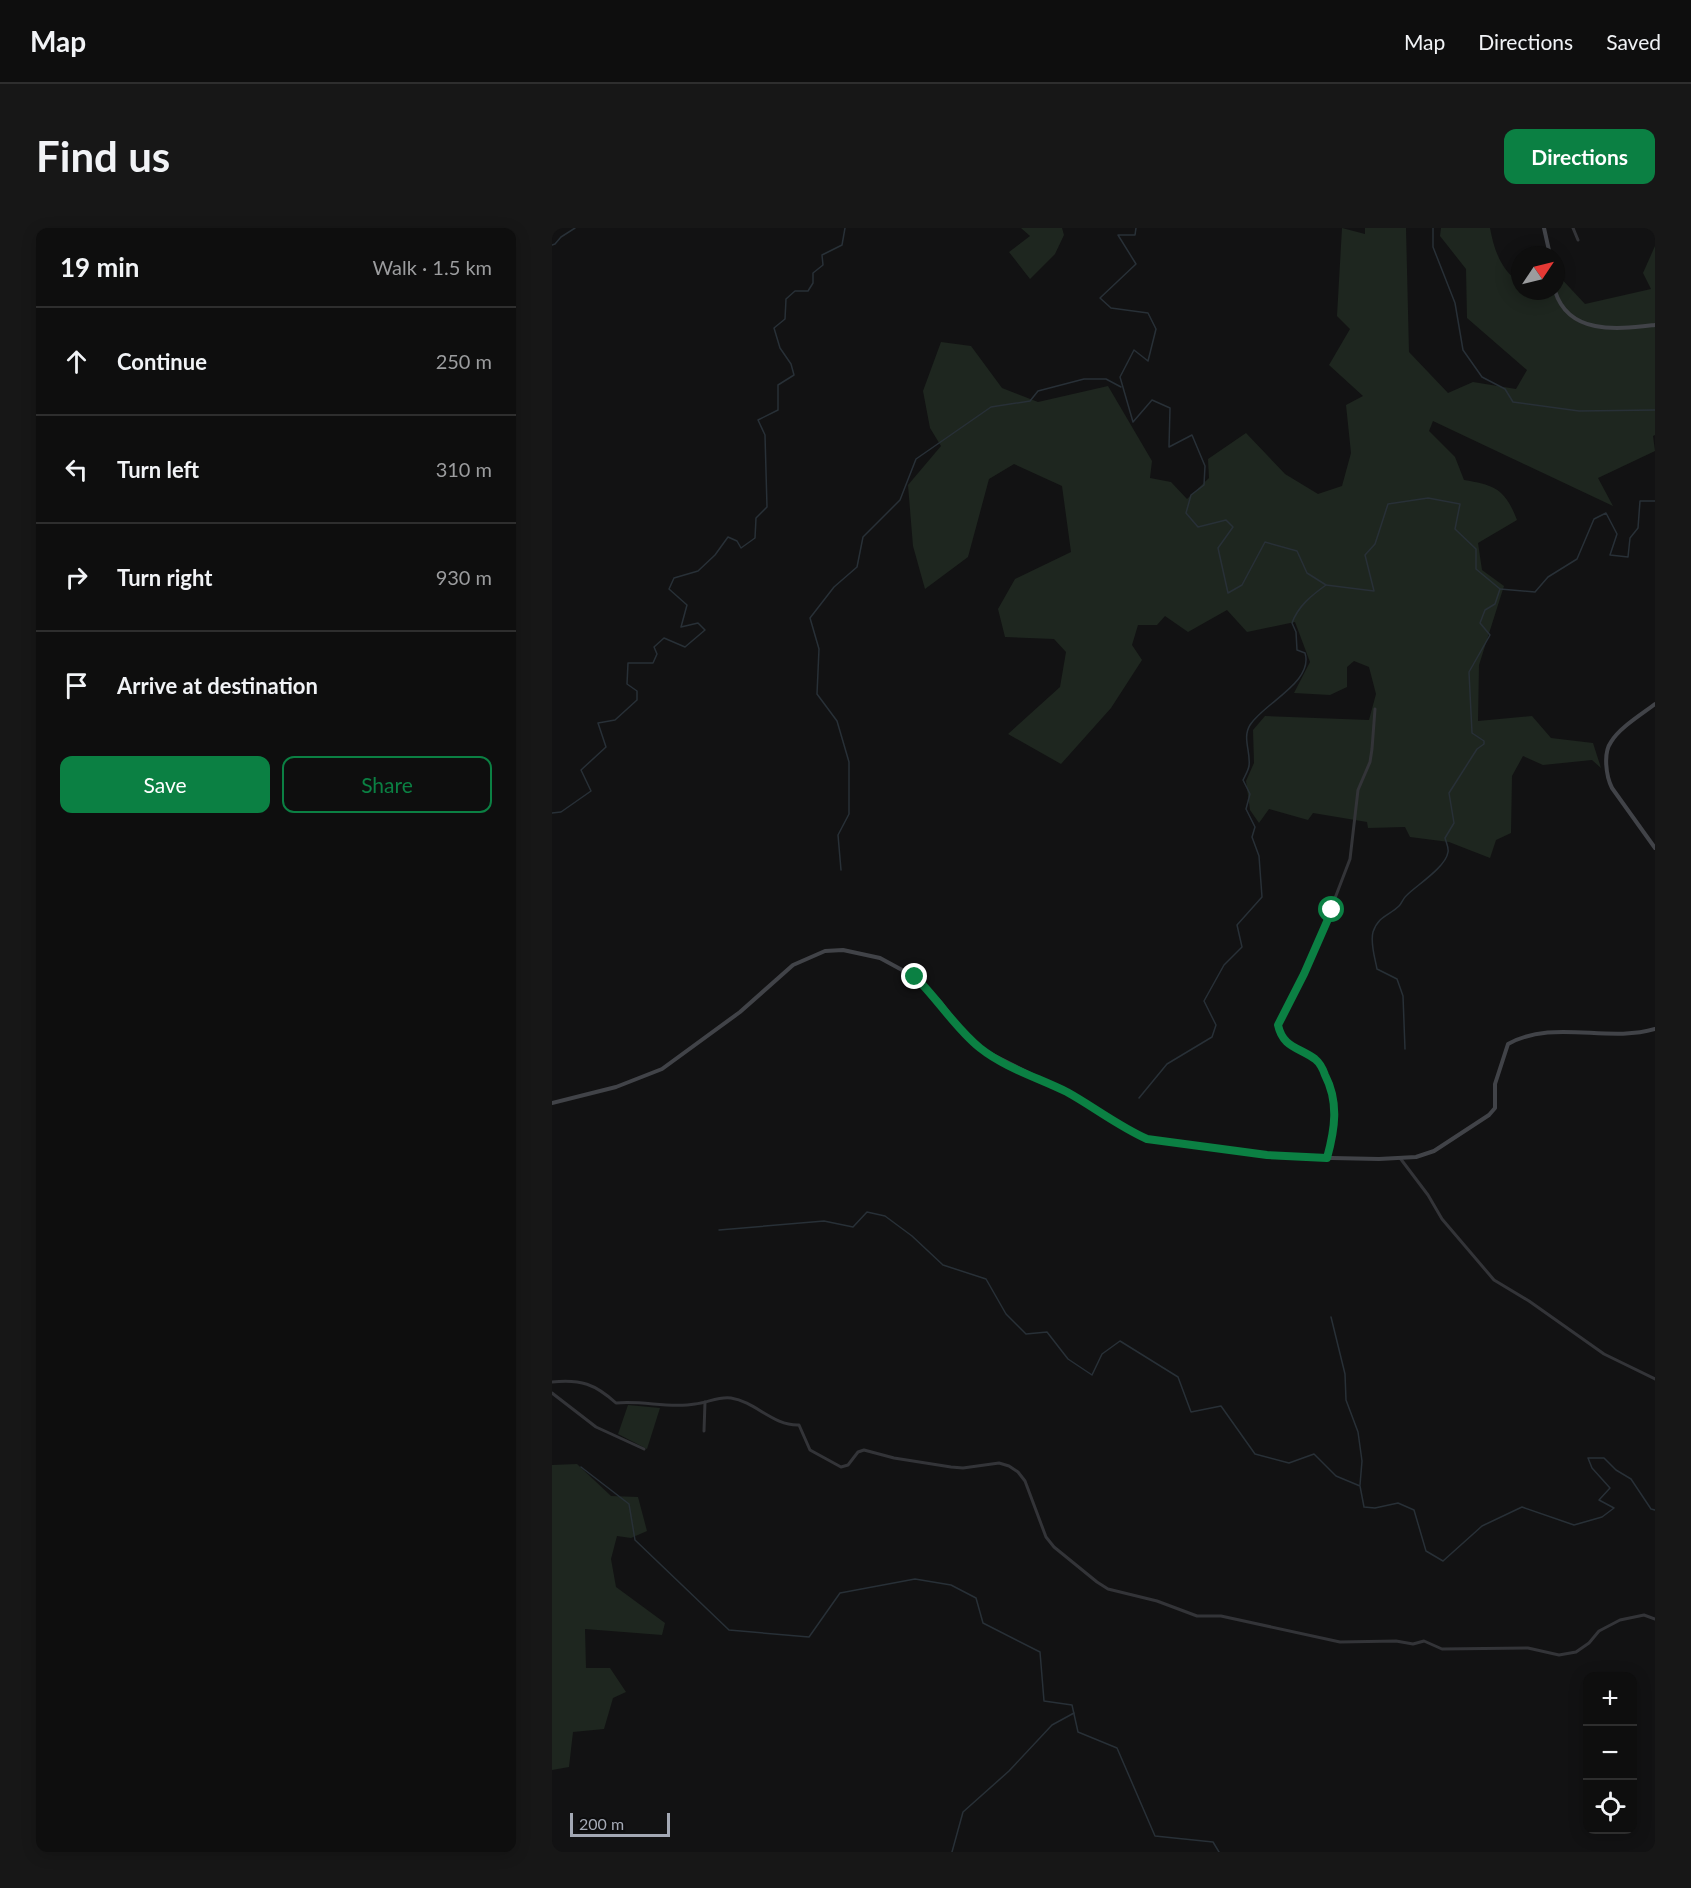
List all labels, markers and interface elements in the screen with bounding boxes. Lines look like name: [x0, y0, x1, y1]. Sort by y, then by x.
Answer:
text: Map: [30, 24, 86, 58]
text: Map: [1404, 29, 1445, 54]
text: Directions: [1478, 29, 1573, 54]
text: Saved: [1606, 29, 1661, 54]
button: Directions: [1504, 129, 1655, 184]
text: Find us: [36, 131, 170, 181]
north arrow: [1511, 246, 1565, 300]
text: 19 min: [60, 251, 140, 283]
text: Walk · 1.5 km: [373, 255, 492, 279]
icon: ahead: [60, 345, 93, 378]
text: Continue: [117, 348, 207, 375]
text: 250 m: [436, 349, 492, 373]
icon: left: [60, 453, 93, 486]
text: Turn left: [117, 456, 199, 483]
text: 310 m: [436, 457, 492, 481]
icon: right: [60, 561, 93, 594]
text: Turn right: [117, 564, 212, 591]
text: 930 m: [436, 565, 492, 589]
icon: arrive: [60, 669, 93, 702]
text: Arrive at destination: [117, 672, 318, 699]
button: Save: [60, 756, 270, 813]
button: Share: [282, 756, 492, 813]
route start: [1318, 896, 1344, 922]
route end: [901, 963, 927, 989]
map controls: [1583, 1672, 1637, 1834]
button: +: [1583, 1672, 1637, 1726]
button: −: [1583, 1726, 1637, 1780]
button: locate: [1583, 1780, 1637, 1834]
scale bar: [570, 1810, 670, 1838]
text: 200 m: [579, 1814, 624, 1833]

